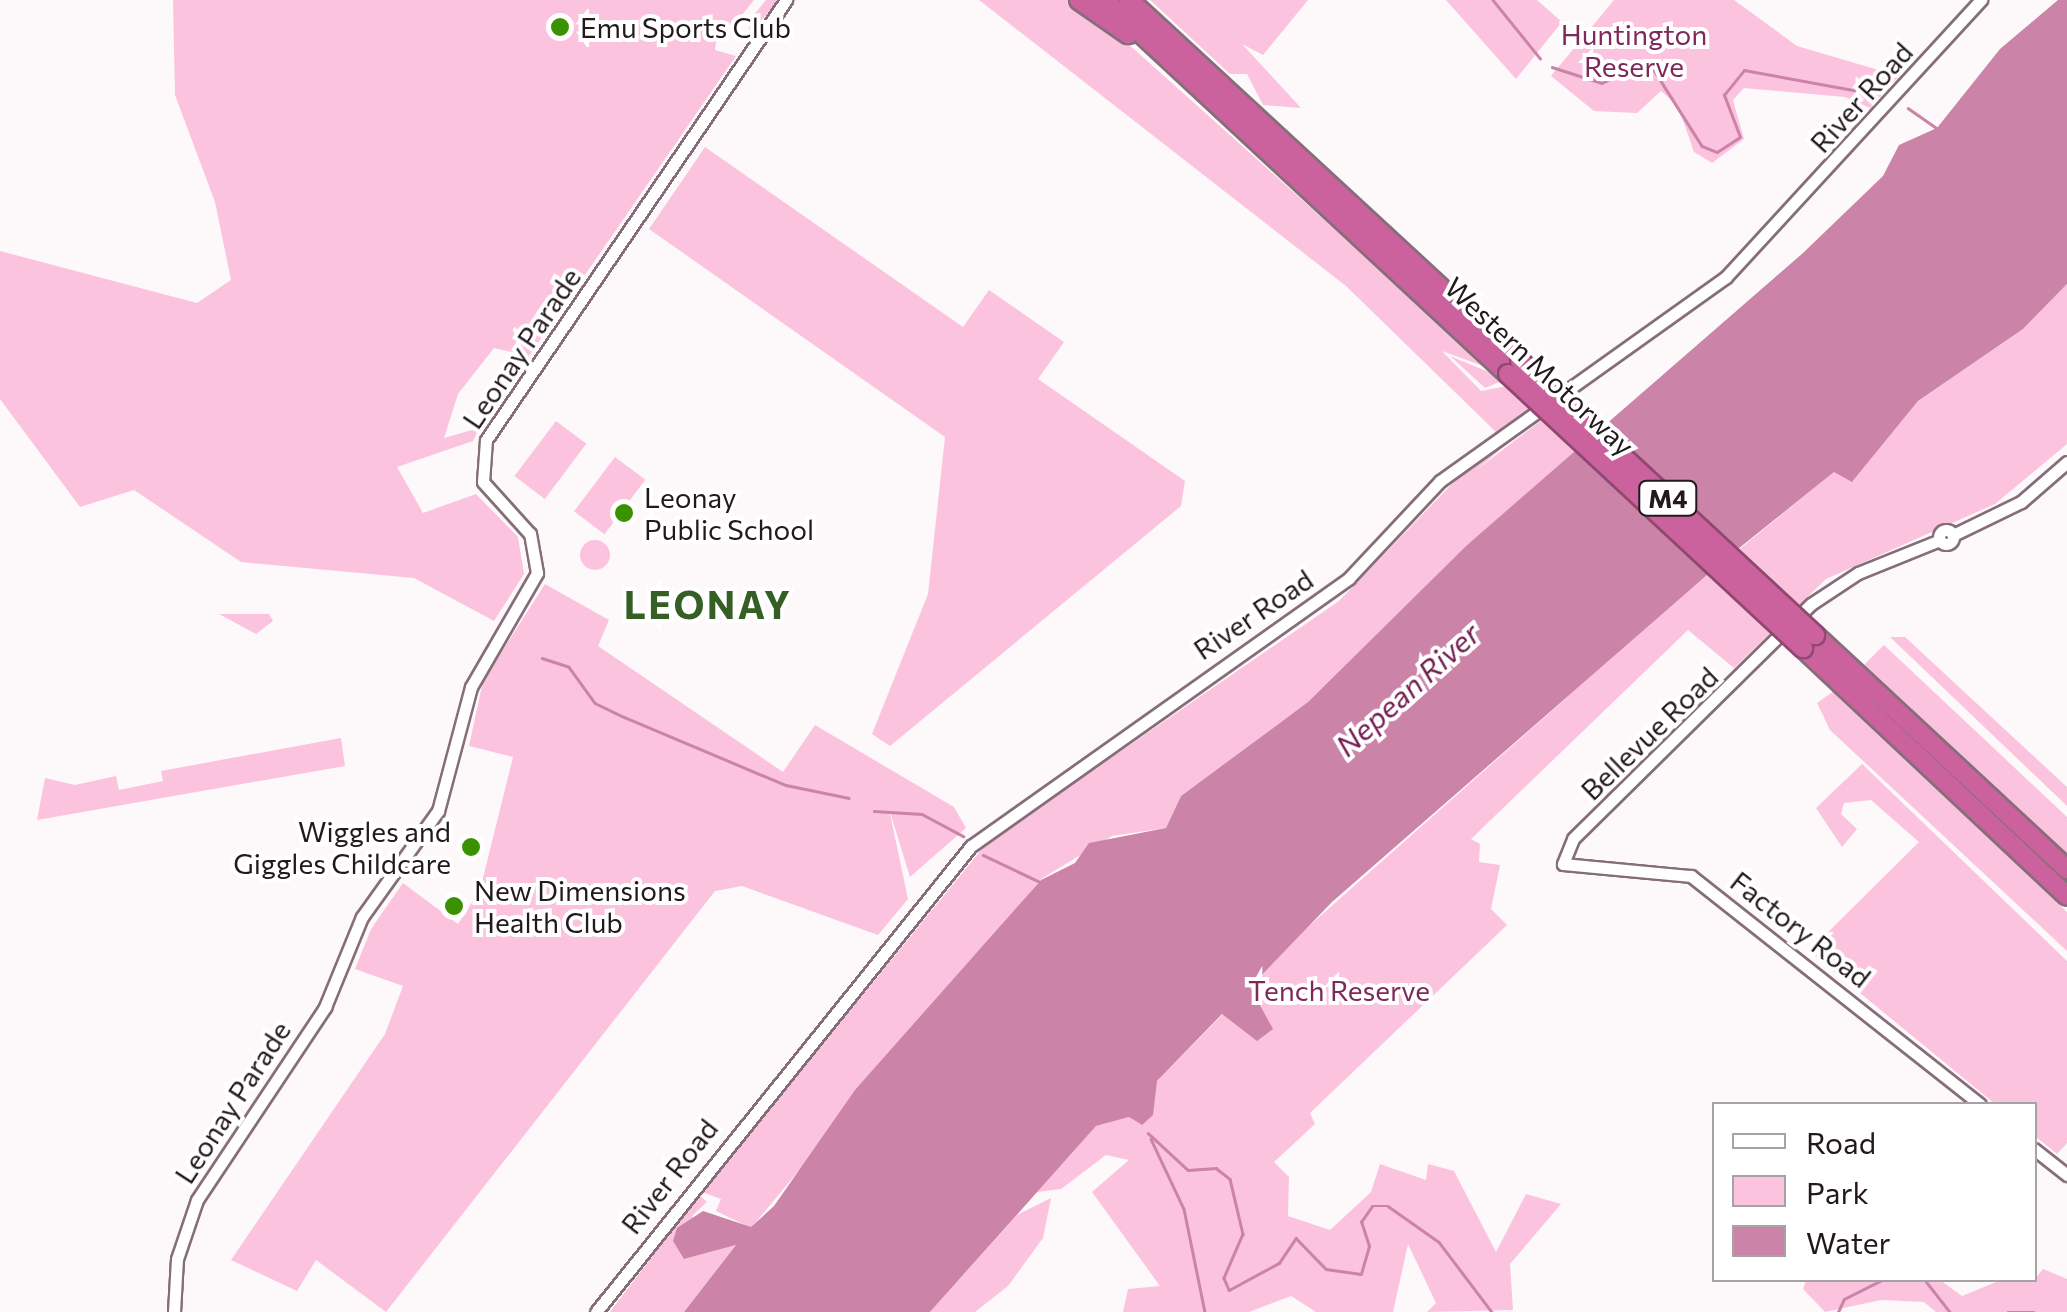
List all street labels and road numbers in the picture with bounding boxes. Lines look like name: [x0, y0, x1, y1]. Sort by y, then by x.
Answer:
street label: River Road: [1803, 35, 1919, 159]
street label: Leonay Parade: [455, 261, 587, 435]
street label: Western Motorway: [1439, 270, 1641, 462]
road number: M4: [1638, 478, 1698, 518]
street label: River Road: [1187, 562, 1319, 666]
street label: Bellevue Road: [1574, 659, 1724, 807]
street label: Factory Road: [1724, 864, 1878, 994]
street label: Leonay Parade: [167, 1015, 297, 1189]
street label: River Road: [614, 1112, 724, 1240]

